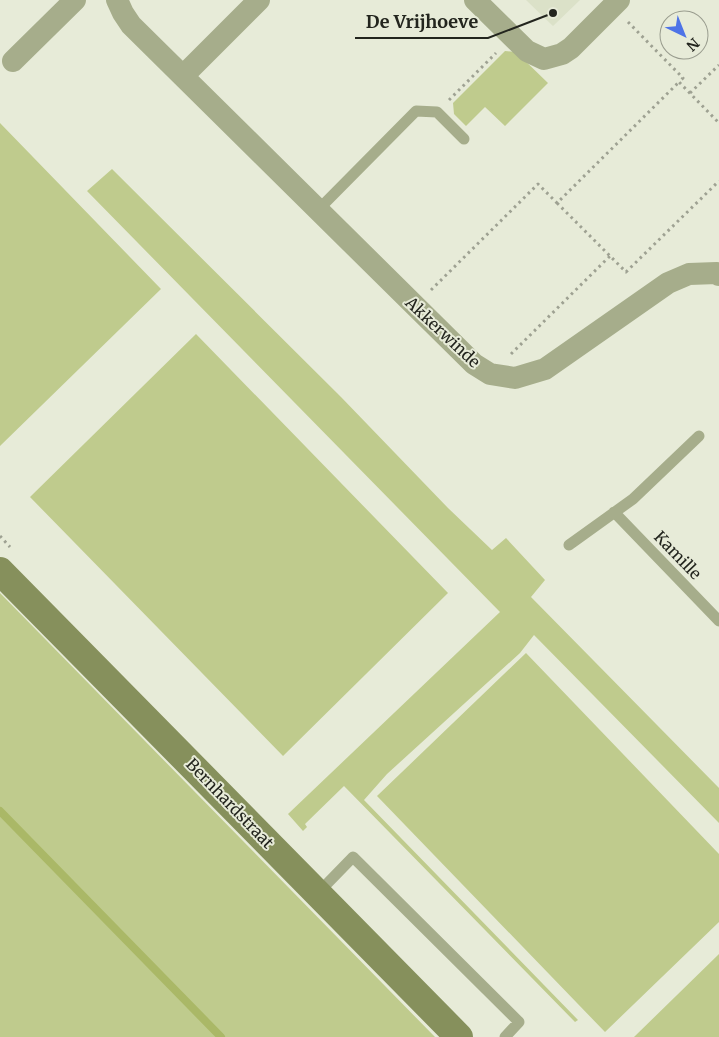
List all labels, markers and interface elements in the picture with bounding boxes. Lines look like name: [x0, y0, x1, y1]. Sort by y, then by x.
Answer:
callout: De Vrijhoeve: [355, 5, 488, 38]
text: De Vrijhoeve: [366, 10, 478, 33]
north arrow: [659, 10, 709, 60]
text: N: [683, 34, 703, 55]
street label: Akkerwinde: [401, 292, 484, 372]
street label: Kamille: [650, 527, 706, 583]
street label: Bernhardstraat: [182, 754, 279, 853]

